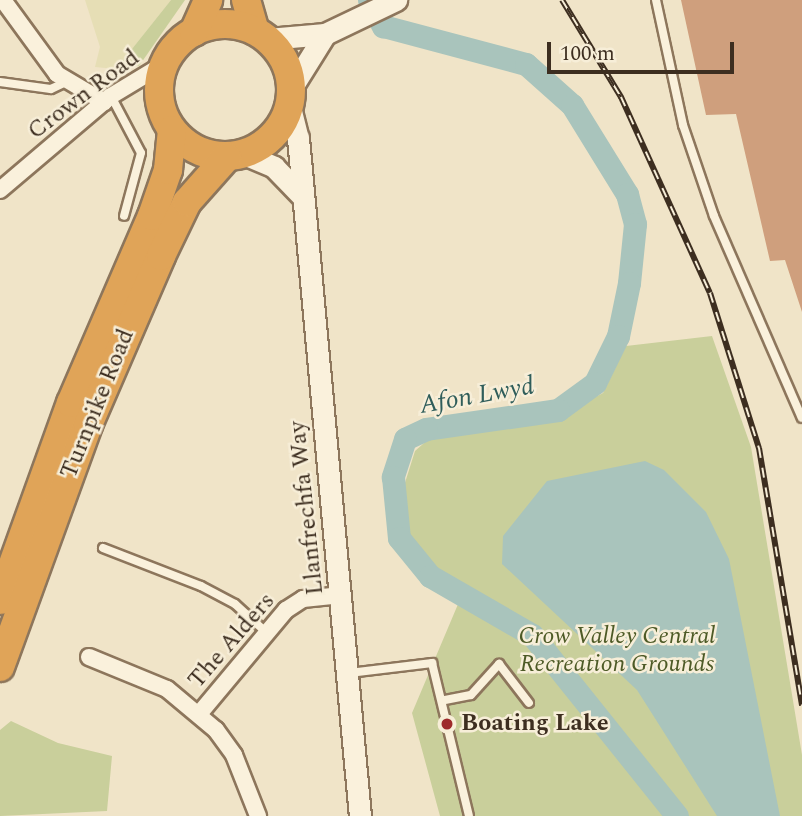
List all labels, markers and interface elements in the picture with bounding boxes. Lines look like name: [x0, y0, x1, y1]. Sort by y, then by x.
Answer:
scale bar: [550, 28, 737, 72]
text: 100 m: [560, 38, 615, 70]
street label: Crown Road: [23, 44, 145, 146]
street label: Turnpike Road: [55, 325, 141, 483]
water label: Afon Lwyd: [417, 371, 537, 421]
street label: Llanfrechfa Way: [284, 420, 330, 596]
street label: The Alders: [183, 587, 281, 695]
park label: Crow Valley Central Recreation Grounds: [518, 623, 716, 679]
place label: Boating Lake: [461, 710, 609, 738]
marker: Boating Lake: [439, 716, 455, 732]

